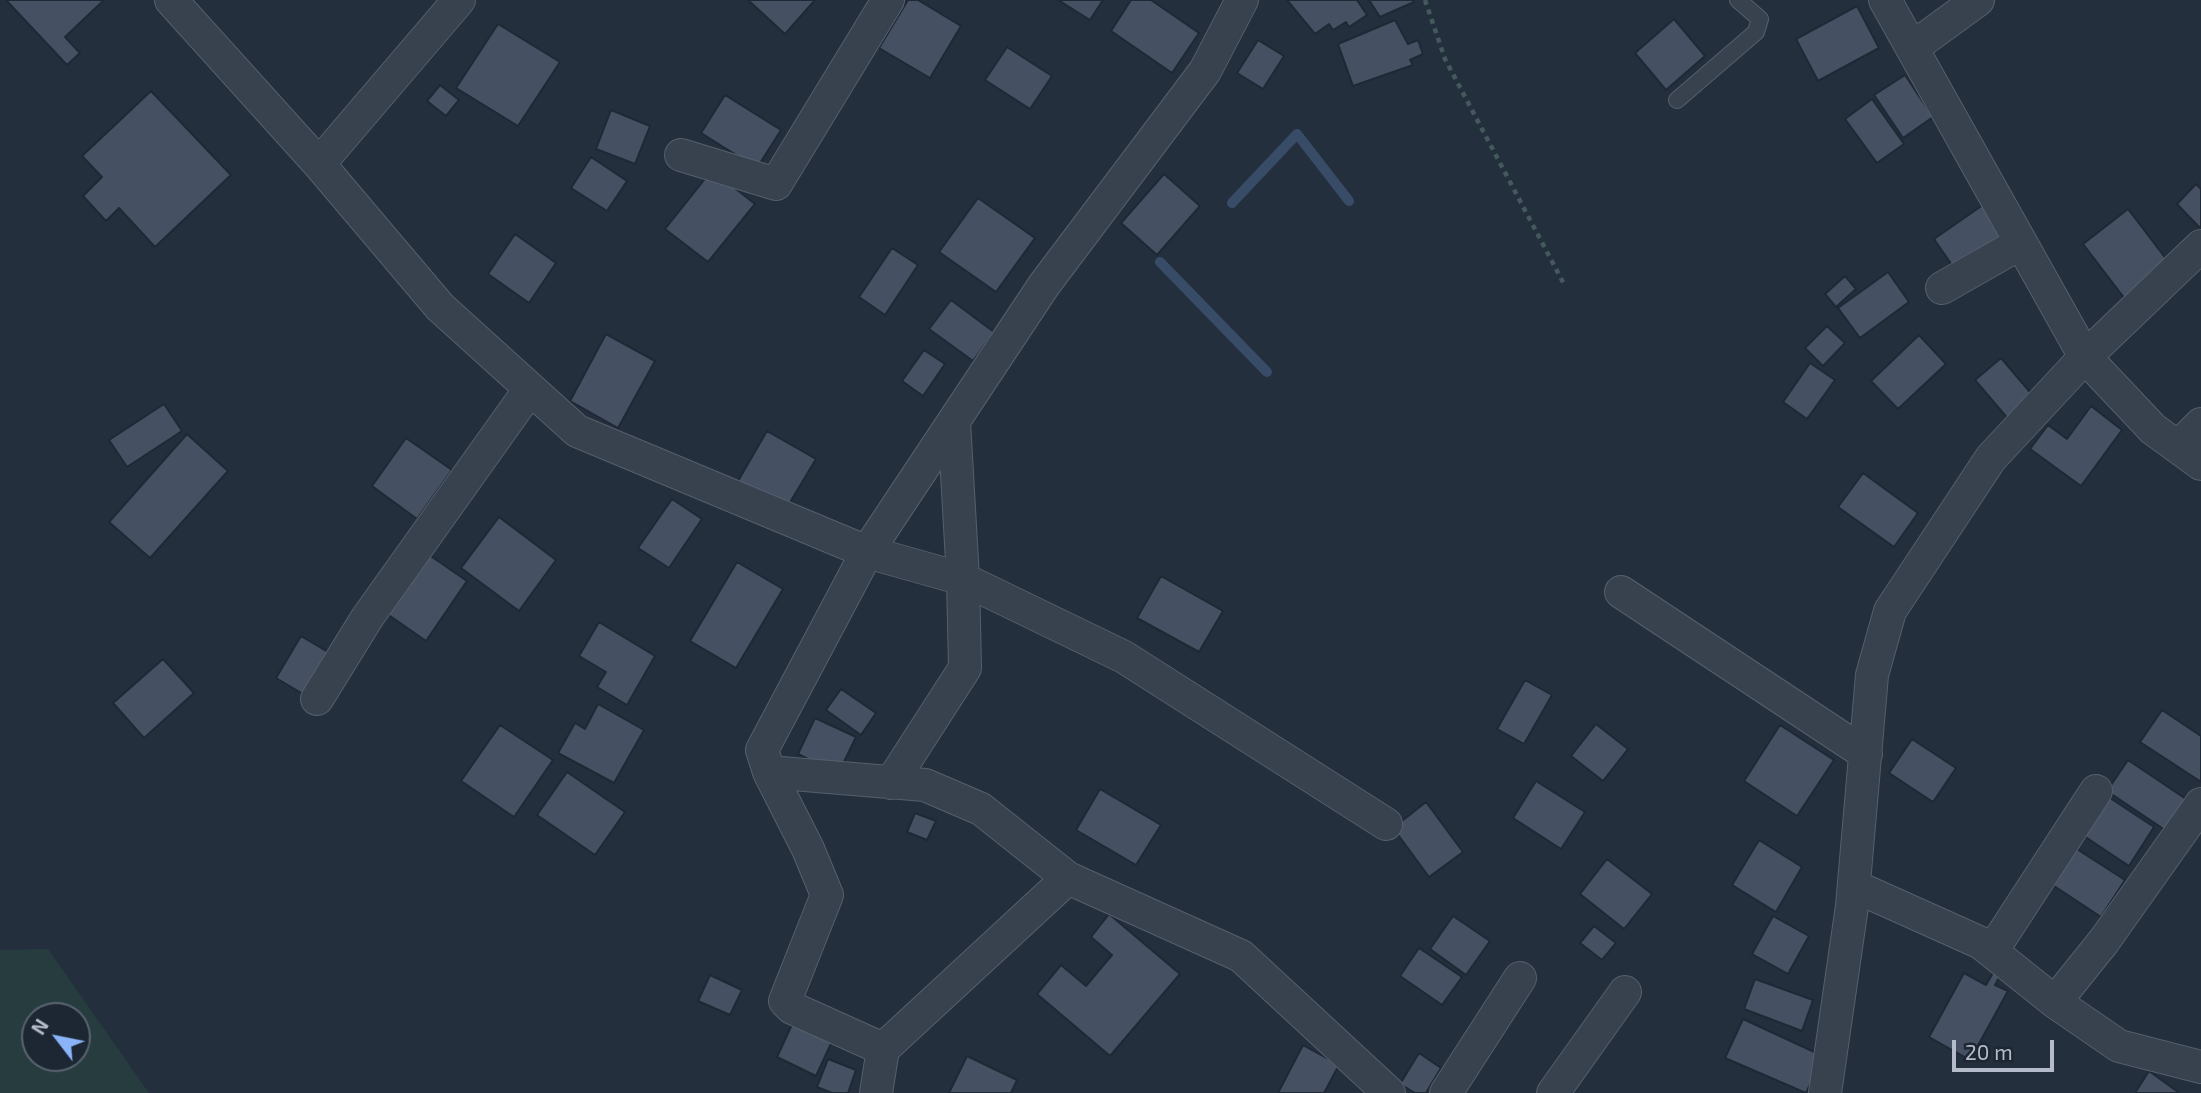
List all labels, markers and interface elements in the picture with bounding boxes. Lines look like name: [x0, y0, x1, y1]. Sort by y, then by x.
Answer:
north arrow: [21, 1002, 91, 1072]
text: N: [26, 1015, 53, 1039]
scale bar: [1956, 1026, 2058, 1070]
text: 20 m: [1965, 1039, 2013, 1064]

